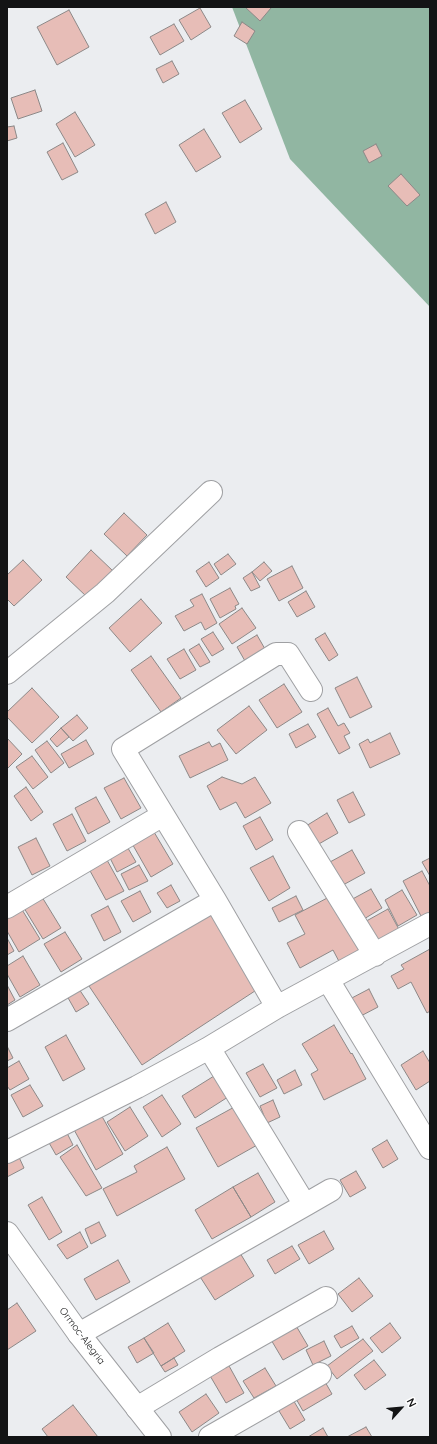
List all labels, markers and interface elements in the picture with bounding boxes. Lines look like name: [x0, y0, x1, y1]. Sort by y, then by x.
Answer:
street label: Ormoc-Alegria: [57, 1305, 107, 1367]
north arrow: [381, 1388, 421, 1428]
text: N: [404, 1396, 420, 1409]

